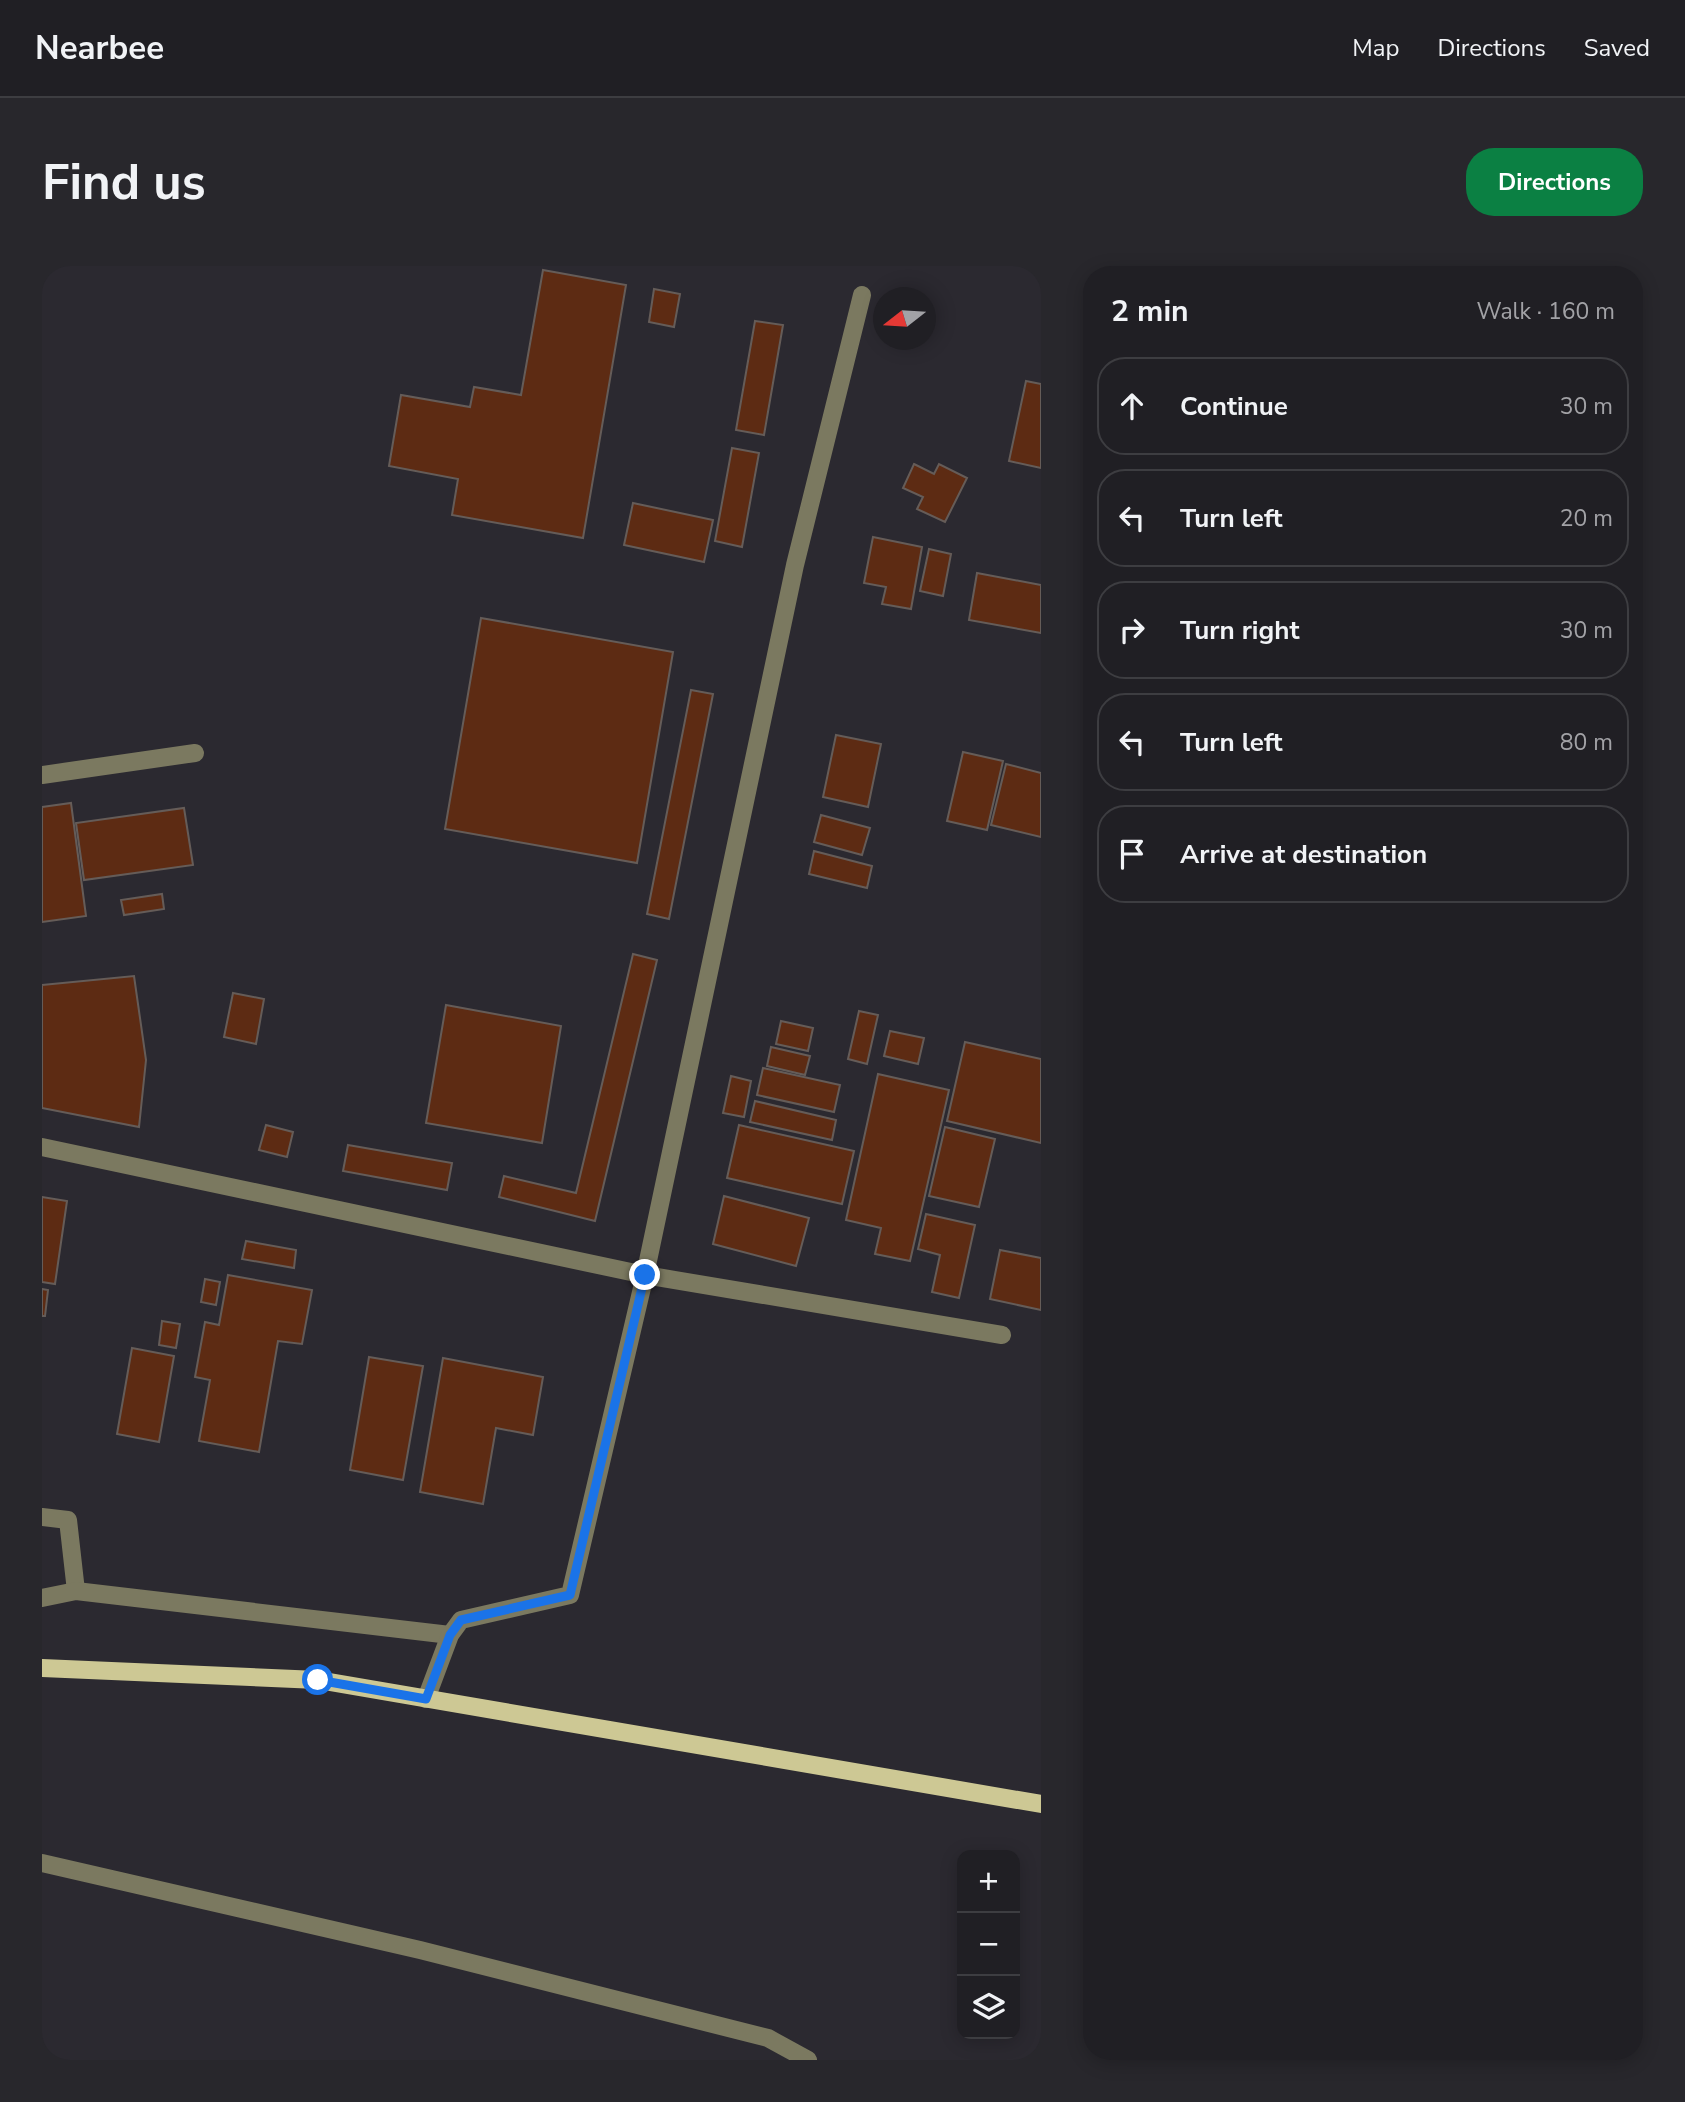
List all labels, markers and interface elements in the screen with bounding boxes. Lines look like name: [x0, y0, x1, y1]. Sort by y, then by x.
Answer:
text: Nearbee: [35, 26, 164, 71]
text: Map: [1352, 32, 1399, 64]
text: Directions: [1437, 32, 1546, 64]
text: Saved: [1584, 32, 1650, 64]
button: Directions: [1466, 148, 1643, 216]
text: Find us: [42, 149, 206, 216]
north arrow: [873, 287, 936, 350]
text: 2 min: [1111, 291, 1189, 332]
text: Walk · 160 m: [1476, 296, 1615, 327]
icon: ahead: [1113, 387, 1151, 425]
text: Continue: [1180, 389, 1288, 424]
text: 30 m: [1560, 391, 1613, 422]
icon: left: [1113, 499, 1151, 537]
text: Turn left: [1180, 501, 1283, 536]
text: 20 m: [1560, 503, 1613, 534]
icon: right: [1113, 611, 1151, 649]
text: Turn right: [1180, 613, 1299, 648]
text: 30 m: [1560, 615, 1613, 646]
icon: left: [1113, 723, 1151, 761]
text: Turn left: [1180, 725, 1283, 760]
text: 80 m: [1560, 727, 1613, 758]
icon: arrive: [1113, 835, 1151, 873]
text: Arrive at destination: [1180, 837, 1427, 872]
route end: [629, 1259, 660, 1290]
route start: [302, 1664, 333, 1695]
map controls: [957, 1850, 1020, 2039]
button: +: [957, 1850, 1020, 1913]
button: −: [957, 1913, 1020, 1976]
button: layers: [957, 1976, 1020, 2039]

